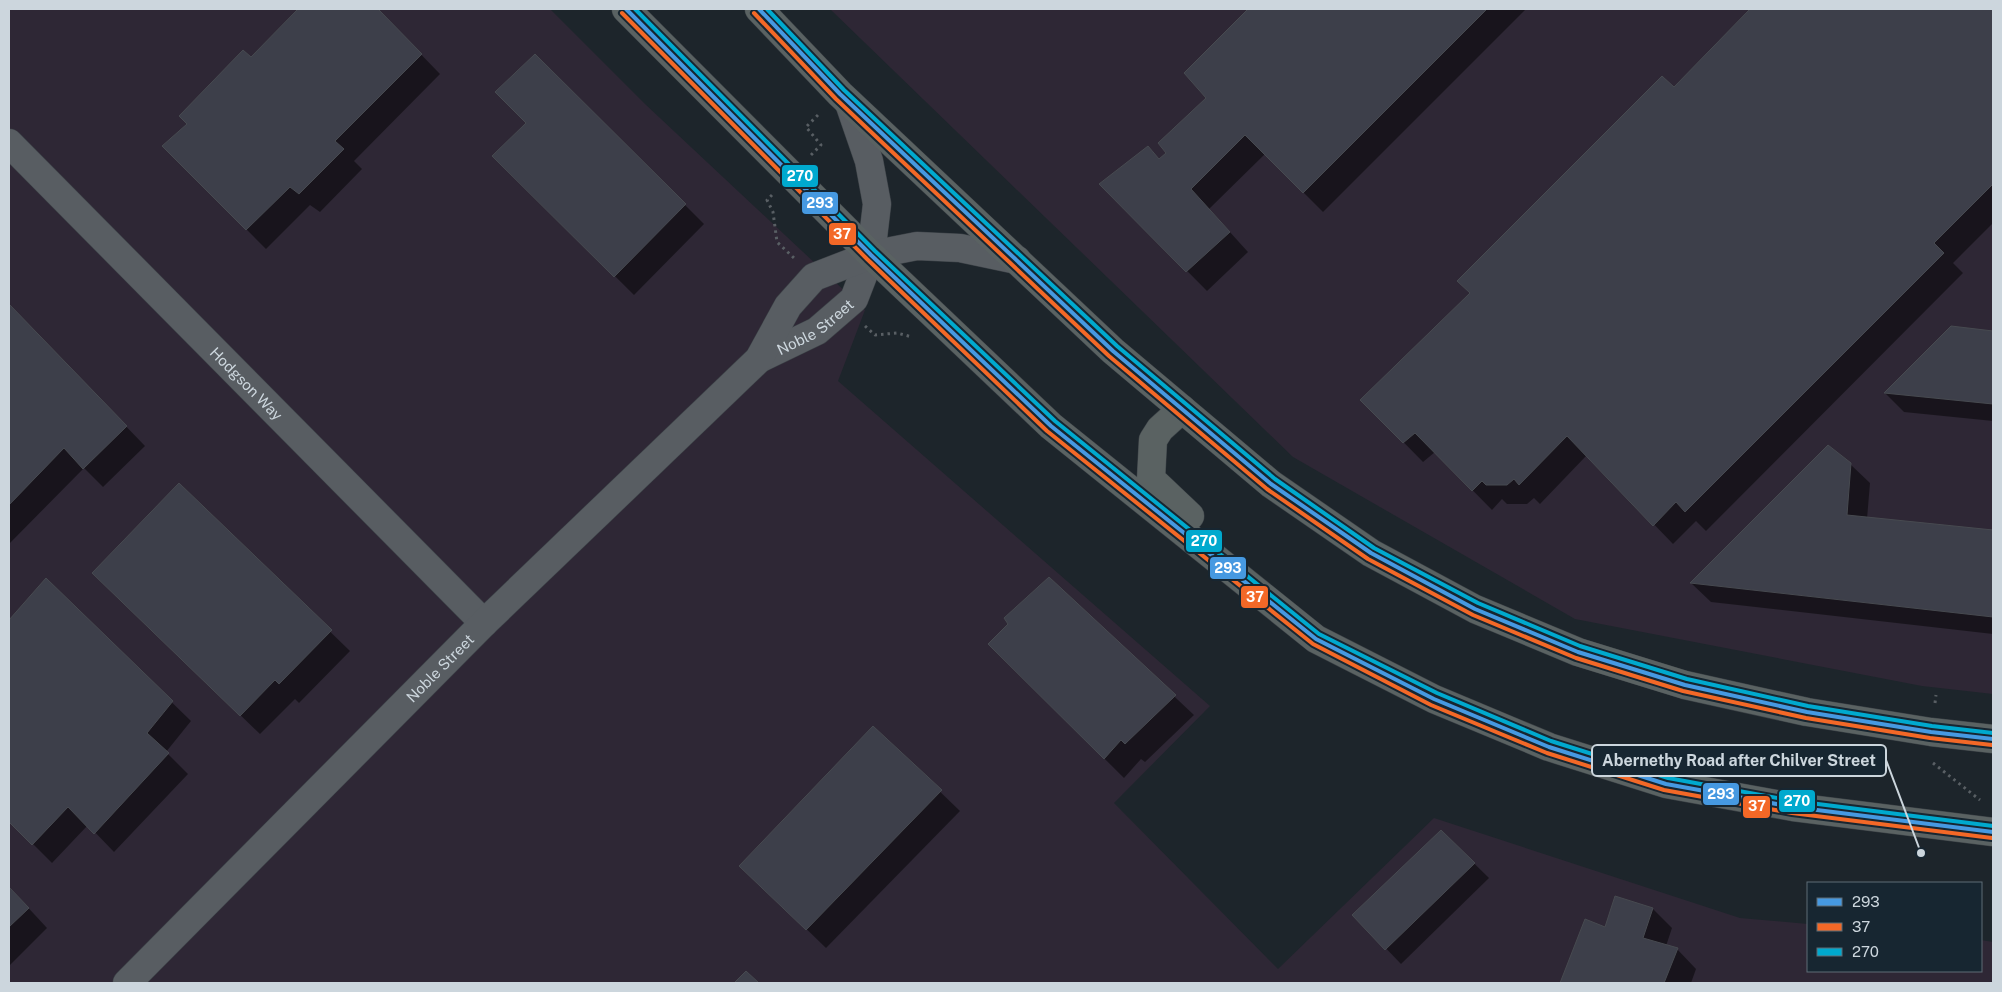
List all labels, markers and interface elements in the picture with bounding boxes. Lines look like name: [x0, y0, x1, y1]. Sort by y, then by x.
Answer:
line badge: 270: [781, 164, 819, 188]
text: 270: [787, 168, 813, 184]
line badge: 293: [801, 191, 839, 215]
text: 293: [806, 195, 834, 211]
line badge: 37: [828, 222, 857, 246]
text: 37: [833, 226, 851, 242]
street label: Noble Street: [774, 295, 857, 358]
street label: Hodgson Way: [207, 343, 286, 423]
line badge: 270: [1185, 529, 1223, 553]
text: 270: [1191, 533, 1217, 549]
line badge: 293: [1209, 556, 1247, 580]
text: 293: [1214, 560, 1242, 576]
line badge: 37: [1240, 585, 1269, 609]
text: 37: [1246, 589, 1264, 605]
street label: Noble Street: [402, 630, 477, 705]
callout: Abernethy Road after Chilver Street: [1592, 745, 1886, 776]
text: Abernethy Road after Chilver Street: [1602, 751, 1876, 770]
line badge: 293: [1702, 782, 1740, 806]
text: 293: [1707, 786, 1735, 802]
line badge: 270: [1778, 789, 1816, 813]
text: 270: [1784, 793, 1810, 809]
line badge: 37: [1742, 795, 1771, 819]
text: 37: [1748, 798, 1766, 814]
legend: [1807, 882, 1982, 972]
text: 293: [1852, 893, 1880, 910]
text: 37: [1852, 918, 1870, 935]
text: 270: [1852, 943, 1879, 960]

